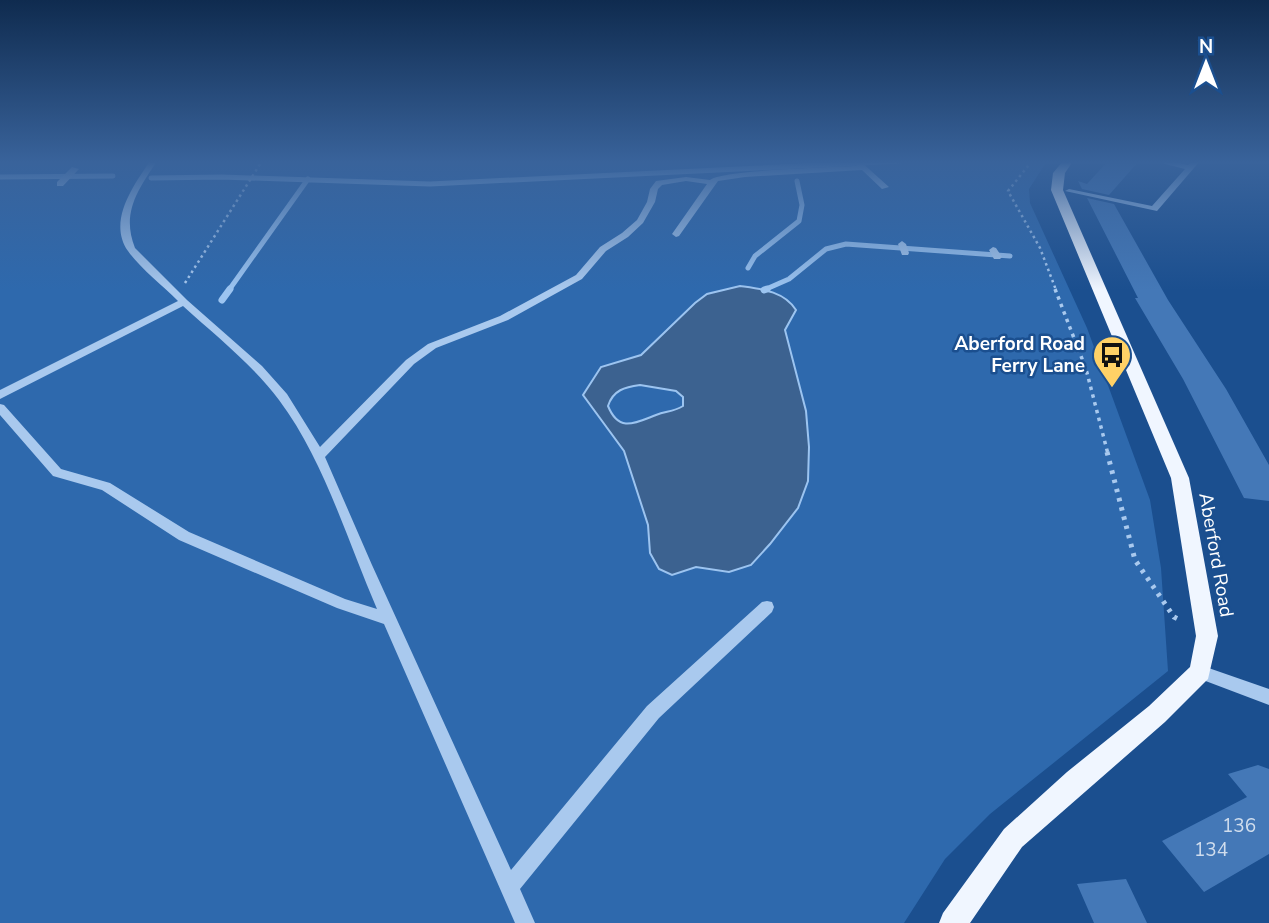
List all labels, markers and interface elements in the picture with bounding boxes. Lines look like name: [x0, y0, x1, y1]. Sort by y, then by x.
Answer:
north arrow: [1171, 28, 1241, 98]
text: N: [1199, 34, 1213, 60]
place label: Aberford Road Ferry Lane: [954, 331, 1085, 379]
bus stop icon: Aberford Road Ferry Lane: [1091, 334, 1133, 389]
street label: Aberford Road: [1192, 491, 1240, 619]
house number: 136: [1222, 813, 1256, 839]
house number: 134: [1194, 837, 1228, 863]

